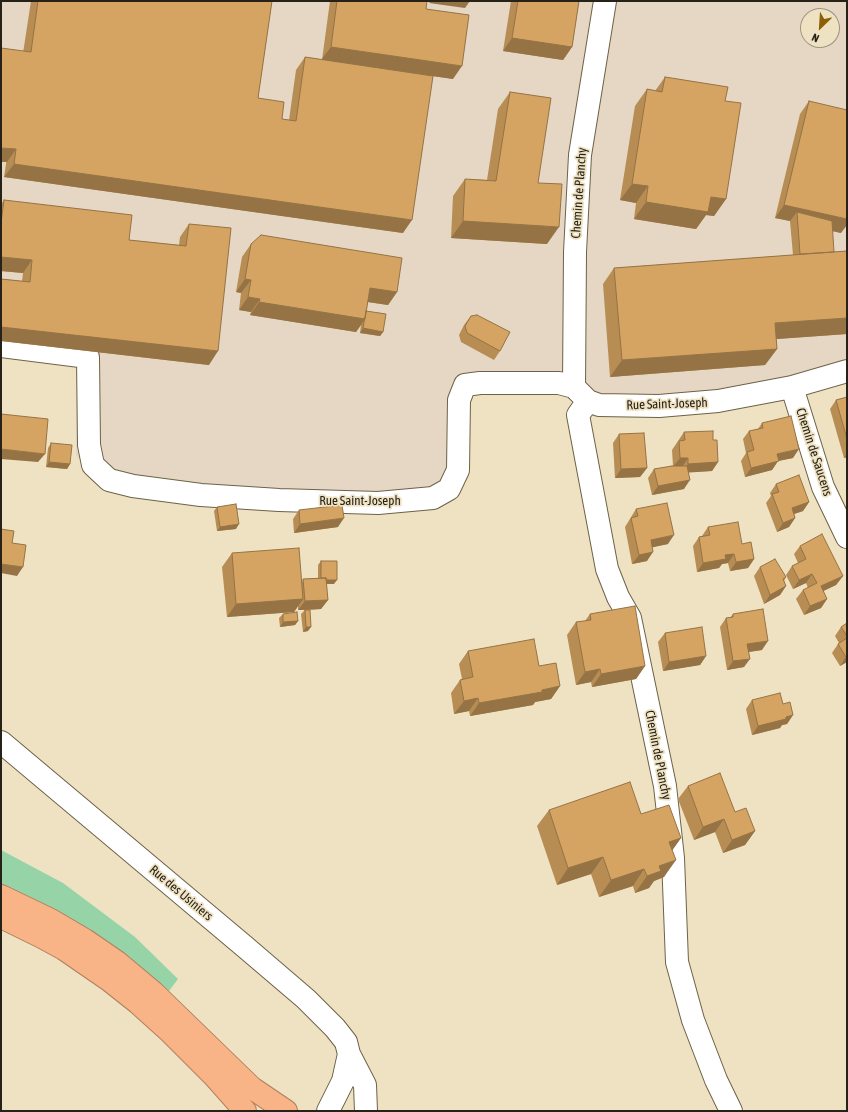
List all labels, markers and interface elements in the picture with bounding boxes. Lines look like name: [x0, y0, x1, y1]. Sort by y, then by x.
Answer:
north arrow: [800, 8, 840, 48]
text: N: [810, 31, 821, 45]
street label: Chemin de Planchy: [568, 147, 590, 239]
street label: Rue Saint-Joseph: [626, 395, 708, 413]
street label: Chemin de Saucens: [792, 406, 836, 498]
street label: Rue Saint-Joseph: [319, 493, 401, 509]
street label: Chemin de Planchy: [642, 709, 674, 801]
street label: Rue des Usiniers: [146, 862, 216, 924]

